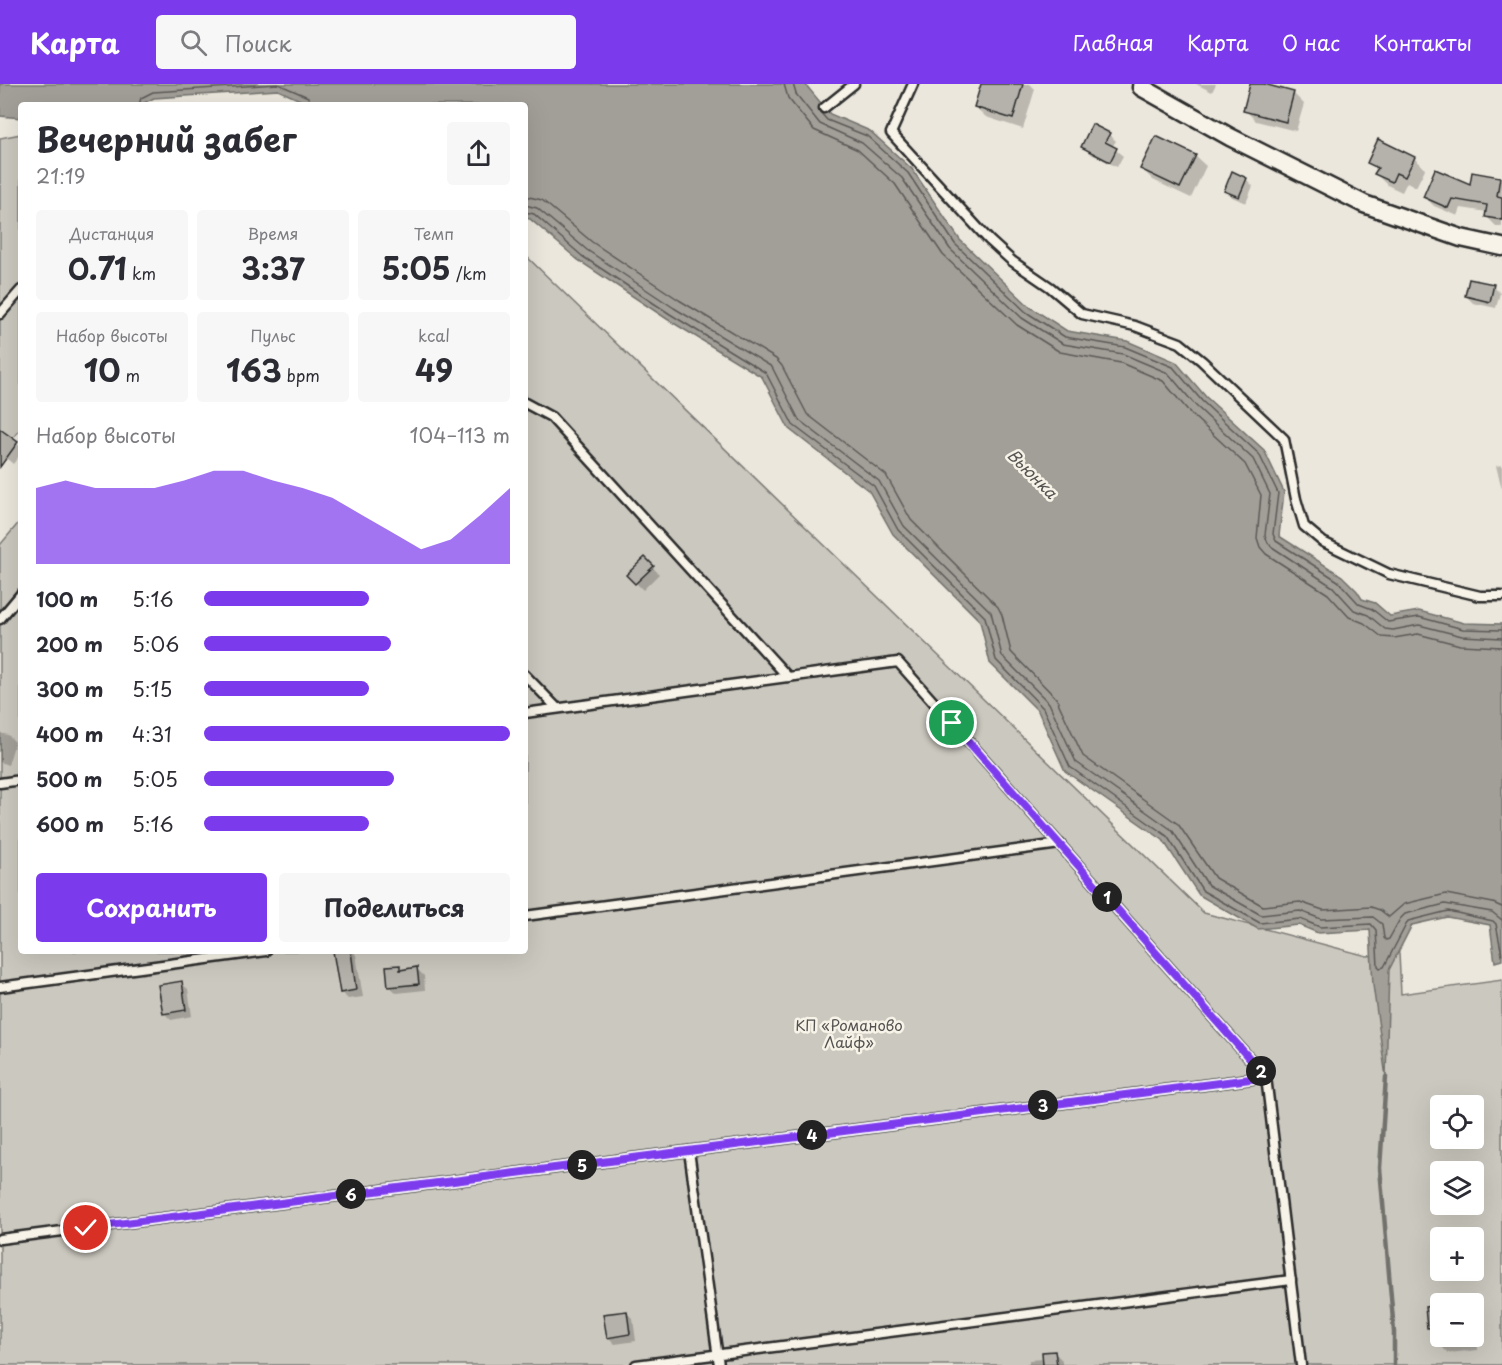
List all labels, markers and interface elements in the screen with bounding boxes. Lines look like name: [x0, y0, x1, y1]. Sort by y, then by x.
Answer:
search box: [156, 15, 576, 69]
text: Карта: [30, 21, 120, 64]
icon: search: [177, 26, 210, 59]
text: Поиск: [225, 26, 292, 59]
text: Главная: [1073, 26, 1154, 58]
text: Карта: [1187, 26, 1249, 58]
text: О нас: [1282, 26, 1340, 58]
text: Контакты: [1373, 26, 1472, 58]
text: Вечерний забег: [36, 113, 296, 163]
button: share: [447, 122, 510, 185]
text: 21:19: [36, 161, 86, 191]
text: Дистанция: [70, 221, 154, 245]
text: Время: [247, 221, 299, 245]
text: Темп: [414, 221, 454, 245]
text: 0.71: [68, 245, 127, 290]
text: 3:37: [241, 245, 305, 290]
text: 5:05: [381, 245, 451, 290]
text: km: [127, 261, 156, 285]
text: /km: [451, 261, 487, 285]
text: Набор высоты: [56, 323, 168, 347]
text: Пульс: [250, 323, 296, 347]
text: kcal: [418, 323, 450, 347]
text: 10: [84, 347, 120, 392]
text: 163: [226, 347, 282, 392]
text: 49: [415, 347, 453, 392]
text: m: [120, 363, 140, 387]
text: bpm: [282, 363, 320, 387]
text: Набор высоты: [36, 420, 176, 450]
text: 104–113 m: [410, 420, 510, 450]
water label: Вьюнка: [1003, 443, 1064, 504]
text: 100 m: [36, 584, 98, 614]
text: 5:16: [132, 584, 174, 614]
text: 200 m: [36, 629, 103, 659]
text: 5:06: [132, 629, 179, 659]
text: 300 m: [36, 674, 104, 704]
text: 5:15: [132, 674, 172, 704]
pin: [926, 697, 977, 748]
icon: arrive: [935, 706, 968, 739]
text: 400 m: [36, 719, 104, 749]
text: 4:31: [132, 719, 172, 749]
text: 500 m: [36, 764, 103, 794]
text: 5:05: [132, 764, 178, 794]
text: 600 m: [36, 809, 104, 839]
text: 5:16: [132, 809, 174, 839]
button: Сохранить: [36, 873, 267, 942]
button: Поделиться: [279, 873, 510, 942]
pin: 1: [1092, 882, 1122, 912]
text: 1: [1103, 885, 1111, 909]
park label: КП «Романово Лайф»: [795, 1013, 903, 1053]
pin: 2: [1246, 1056, 1276, 1086]
text: 2: [1255, 1059, 1267, 1083]
pin: 3: [1028, 1090, 1058, 1120]
text: 3: [1038, 1093, 1048, 1117]
map controls: [1430, 1095, 1484, 1347]
button: locate: [1430, 1095, 1484, 1149]
pin: 4: [797, 1120, 827, 1150]
text: 4: [807, 1123, 817, 1147]
pin: 5: [567, 1150, 597, 1180]
text: 5: [577, 1153, 587, 1177]
button: layers: [1430, 1161, 1484, 1215]
pin: 6: [336, 1179, 366, 1209]
text: 6: [345, 1182, 357, 1206]
pin: [60, 1202, 111, 1253]
icon: check: [69, 1211, 102, 1244]
button: +: [1430, 1227, 1484, 1281]
button: −: [1430, 1293, 1484, 1347]

